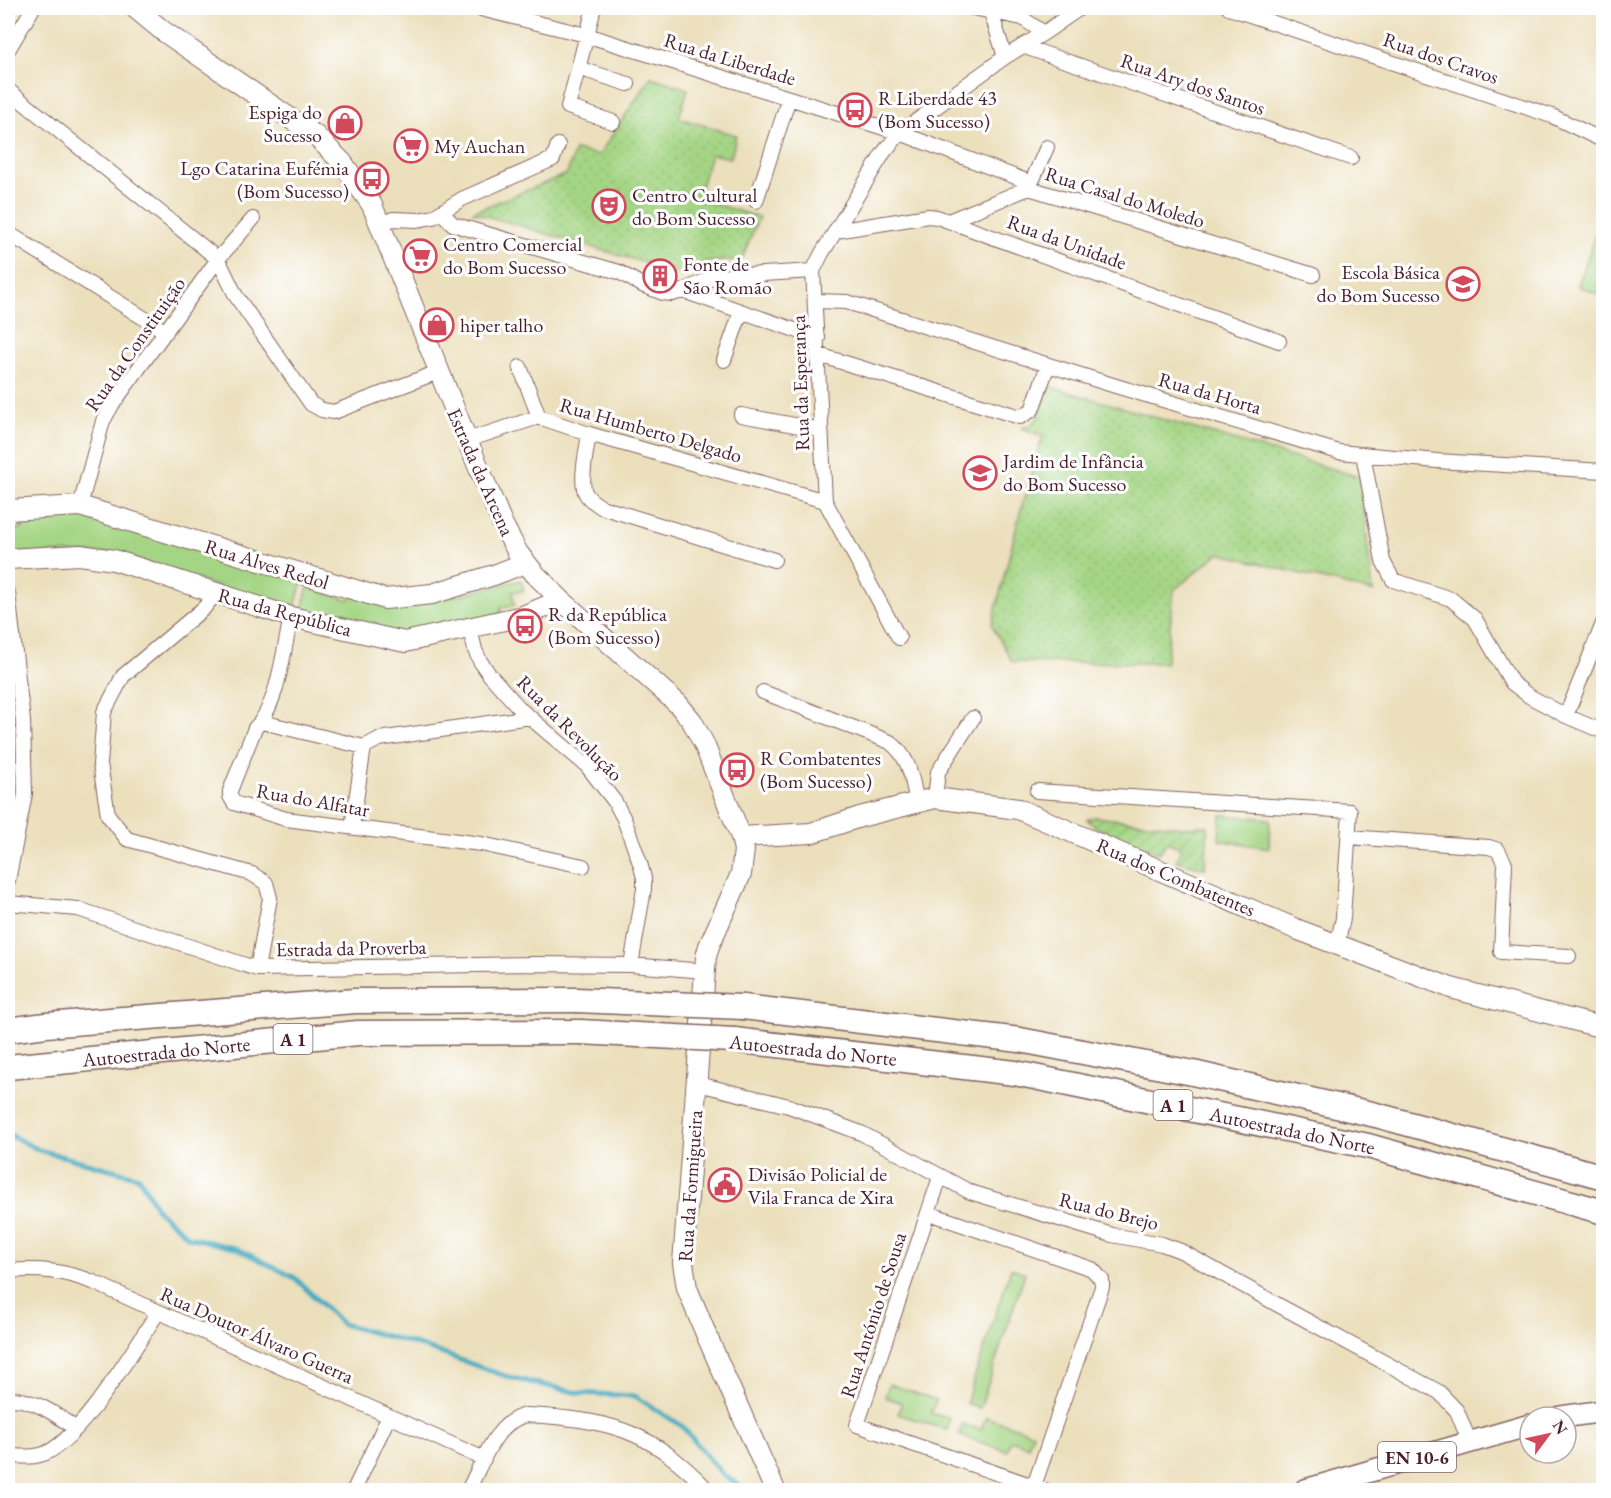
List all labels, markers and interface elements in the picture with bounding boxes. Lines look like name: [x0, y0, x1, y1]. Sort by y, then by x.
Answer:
street label: Rua dos Cravos: [1380, 26, 1502, 90]
street label: Rua da Liberdade: [661, 27, 799, 91]
street label: Rua Ary dos Santos: [1117, 47, 1269, 121]
place label: R Liberdade 43 (Bom Sucesso): [878, 85, 997, 134]
bus stop icon: R Liberdade 43 (Bom Sucesso): [837, 92, 873, 128]
place label: Espiga do Sucesso: [248, 99, 322, 148]
shop icon: Espiga do Sucesso: [327, 105, 363, 141]
supermarket icon: My Auchan: [393, 128, 429, 164]
place label: My Auchan: [434, 133, 526, 159]
place label: Lgo Catarina Eufémia (Bom Sucesso): [180, 155, 349, 204]
street label: Rua Casal do Moledo: [1042, 160, 1208, 234]
bus stop icon: Lgo Catarina Eufémia (Bom Sucesso): [354, 161, 390, 197]
place label: Centro Cultural do Bom Sucesso: [632, 182, 757, 231]
theatre icon: Centro Cultural do Bom Sucesso: [591, 188, 627, 224]
street label: Rua da Unidade: [1004, 208, 1130, 276]
place label: Centro Comercial do Bom Sucesso: [443, 231, 583, 280]
supermarket icon: Centro Comercial do Bom Sucesso: [402, 238, 438, 274]
place label: Fonte de São Romão: [683, 251, 772, 300]
building icon: Fonte de São Romão: [642, 258, 678, 294]
place label: Escola Básica do Bom Sucesso: [1317, 259, 1440, 308]
school or university icon: Escola Básica do Bom Sucesso: [1445, 266, 1481, 302]
street label: Rua da Constituição: [79, 271, 191, 416]
shop icon: hiper talho: [419, 307, 455, 343]
place label: hiper talho: [460, 312, 543, 338]
street label: Rua da Esperança: [785, 315, 815, 451]
street label: Rua da Horta: [1156, 366, 1265, 420]
street label: Rua Humberto Delgado: [557, 392, 745, 468]
street label: Estrada da Arcena: [441, 404, 521, 540]
place label: Jardim de Infância do Bom Sucesso: [1001, 448, 1144, 497]
school or university icon: Jardim de Infância do Bom Sucesso: [962, 455, 998, 491]
street label: Rua Alves Redol: [202, 533, 332, 595]
street label: Rua da República: [215, 582, 355, 642]
place label: R da República (Bom Sucesso): [548, 601, 667, 650]
bus stop icon: R da República (Bom Sucesso): [507, 608, 543, 644]
street label: Rua da Revolução: [511, 669, 629, 787]
place label: R Combatentes (Bom Sucesso): [760, 745, 881, 794]
bus stop icon: R Combatentes (Bom Sucesso): [719, 752, 755, 788]
street label: Rua do Alfatar: [254, 777, 372, 823]
street label: Rua dos Combatentes: [1093, 832, 1259, 922]
street label: Estrada da Proverba: [275, 934, 427, 962]
road number: A 1: [274, 1024, 312, 1054]
street label: Autoestrada do Norte: [727, 1028, 898, 1072]
street label: Autoestrada do Norte: [80, 1031, 252, 1073]
road number: A 1: [1154, 1090, 1192, 1120]
street label: Autoestrada do Norte: [1206, 1100, 1378, 1160]
street label: Rua da Formigueira: [672, 1109, 708, 1263]
place label: Divisão Policial de Vila Franca de Xira: [748, 1161, 894, 1210]
public building icon: Divisão Policial de Vila Franca de Xira: [707, 1167, 743, 1203]
street label: Rua do Brejo: [1057, 1186, 1161, 1236]
street label: Rua António de Sousa: [834, 1229, 912, 1401]
street label: Rua Doutor Álvaro Guerra: [156, 1281, 358, 1389]
north arrow: [1518, 1405, 1578, 1465]
text: N: [1548, 1416, 1573, 1438]
road number: EN 10-6: [1378, 1442, 1456, 1472]

